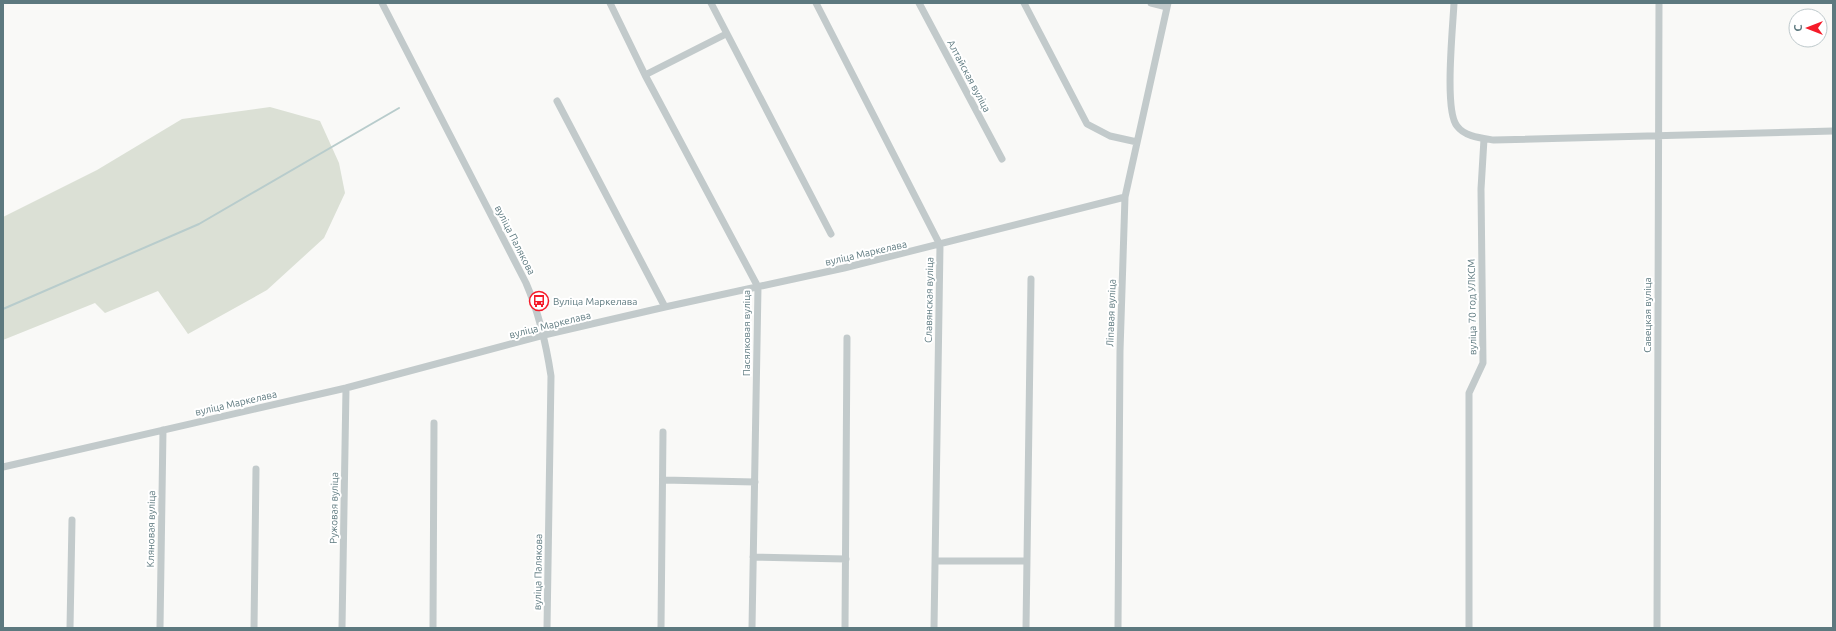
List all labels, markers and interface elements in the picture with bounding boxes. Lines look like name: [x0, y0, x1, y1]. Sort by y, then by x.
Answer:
north arrow: [1788, 8, 1828, 48]
text: С: [1792, 24, 1804, 32]
street label: Алтайская вуліца: [945, 38, 993, 114]
street label: вуліца Палякова: [493, 203, 537, 277]
street label: вуліца Маркелава: [824, 238, 908, 268]
street label: Славянская вуліца: [923, 257, 935, 343]
street label: вуліца 70 год УЛКСМ: [1466, 259, 1478, 355]
street label: Савецкая вуліца: [1642, 277, 1653, 353]
street label: Ліпавая вуліца: [1104, 279, 1118, 347]
bus stop icon: Вуліца Маркелава: [528, 290, 550, 312]
street label: Пасялковая вуліца: [741, 290, 752, 376]
place label: Вуліца Маркелава: [553, 296, 637, 307]
street label: вуліца Маркелава: [508, 310, 592, 340]
street label: вуліца Маркелава: [194, 388, 278, 418]
street label: Ружовая вуліца: [328, 472, 340, 544]
street label: Кляновая вуліца: [145, 490, 157, 568]
street label: вуліца Палякова: [532, 534, 544, 610]

